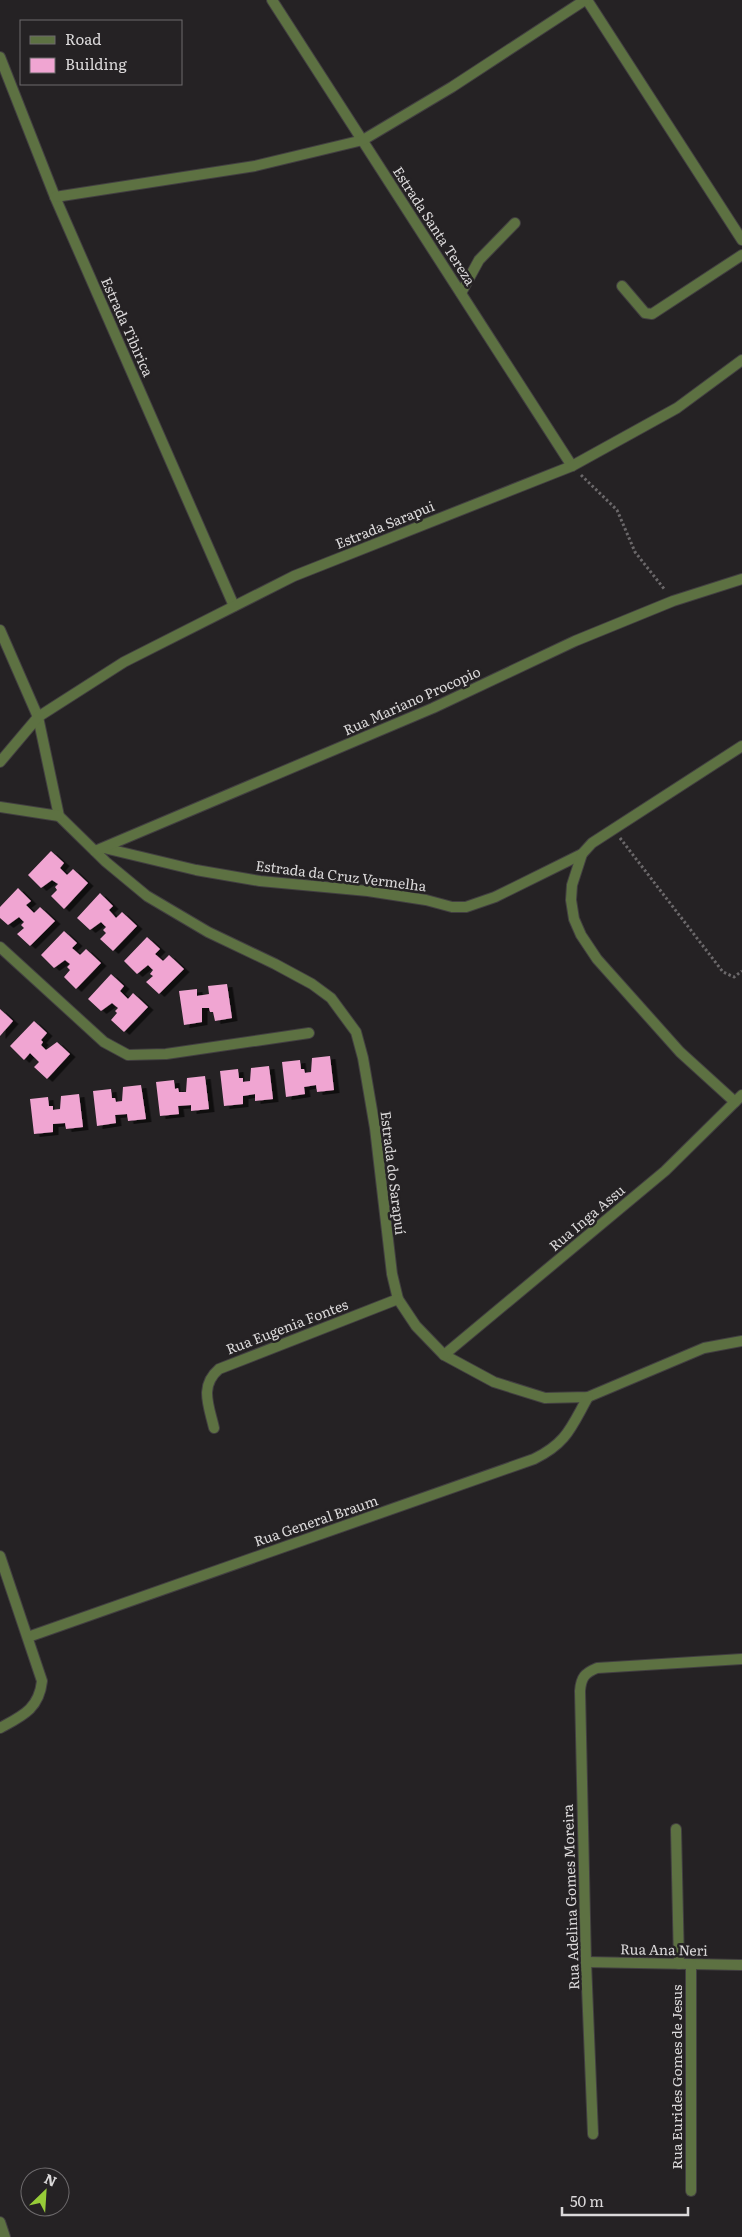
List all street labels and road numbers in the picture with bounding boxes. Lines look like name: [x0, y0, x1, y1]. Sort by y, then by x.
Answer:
street label: Estrada Santa Tereza: [389, 162, 481, 289]
street label: Estrada Tibirica: [97, 274, 159, 380]
street label: Estrada Sarapui: [332, 495, 437, 553]
street label: Rua Mariano Procopio: [340, 661, 483, 739]
street label: Estrada da Cruz Vermelha: [255, 855, 428, 895]
street label: Estrada do Sarapuí: [376, 1110, 412, 1236]
street label: Rua Inga Assu: [544, 1179, 629, 1255]
street label: Rua Eugenia Fontes: [223, 1294, 351, 1359]
street label: Rua General Braum: [251, 1489, 381, 1551]
street label: Rua Adelina Gomes Moreira: [557, 1803, 583, 1990]
street label: Rua Ana Neri: [620, 1938, 708, 1960]
street label: Rua Eurides Gomes de Jesus: [666, 1985, 686, 2169]

